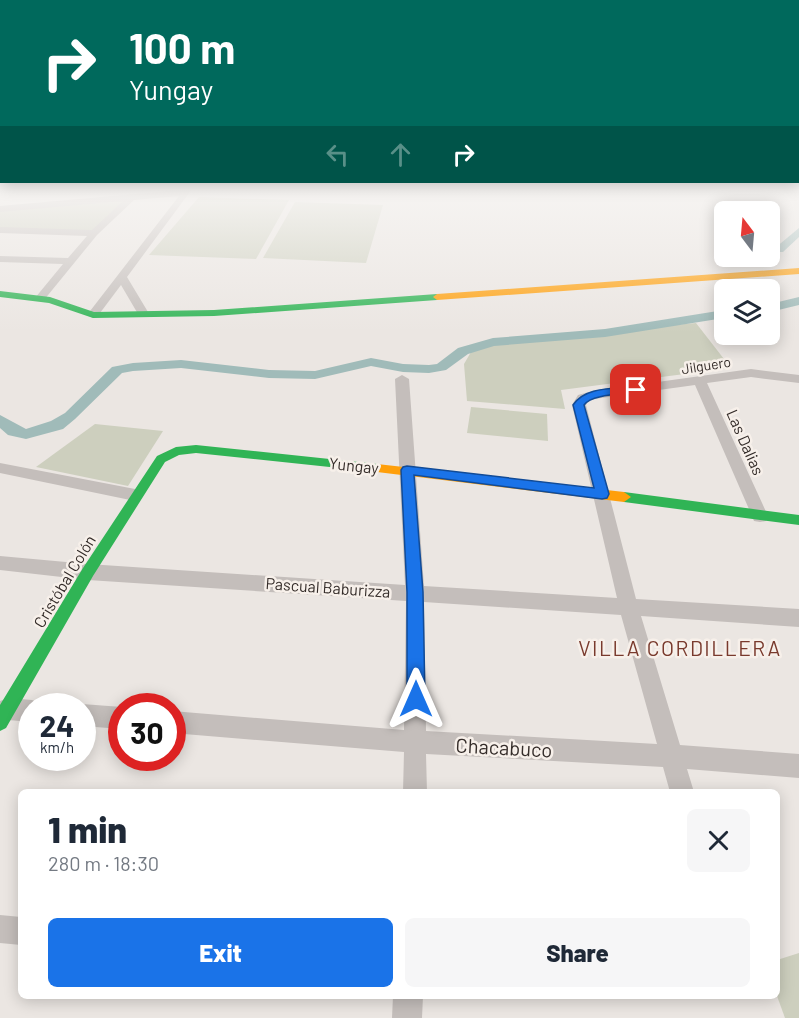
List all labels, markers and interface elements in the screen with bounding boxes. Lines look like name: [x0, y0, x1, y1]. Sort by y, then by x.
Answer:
text: 100 m: [129, 22, 235, 72]
icon: right: [30, 24, 108, 102]
text: Yungay: [129, 73, 213, 105]
icon: left: [321, 138, 354, 171]
icon: ahead: [384, 138, 417, 171]
icon: right: [447, 138, 480, 171]
north arrow: [714, 201, 780, 267]
map controls: [714, 201, 780, 345]
button: layers: [714, 279, 780, 345]
street label: Jilguero: [680, 353, 732, 377]
pin: [610, 364, 661, 415]
icon: arrive: [619, 373, 652, 406]
street label: Las Dalias: [723, 406, 769, 478]
street label: Yungay: [328, 453, 380, 477]
street label: Cristóbal Colón: [29, 531, 99, 631]
street label: Pascual Baburizza: [265, 573, 391, 601]
district label: VILLA CORDILLERA: [578, 635, 782, 660]
position arrow: [384, 667, 448, 731]
speed limit sign: 30: [108, 693, 186, 771]
text: 24: [40, 707, 74, 743]
street label: Chacabuco: [455, 732, 553, 762]
text: km/h: [40, 738, 74, 756]
text: 1 min: [48, 807, 127, 850]
button: close: [687, 809, 750, 872]
text: 280 m · 18:30: [48, 851, 159, 875]
button: Exit: [48, 918, 393, 987]
button: Share: [405, 918, 750, 987]

